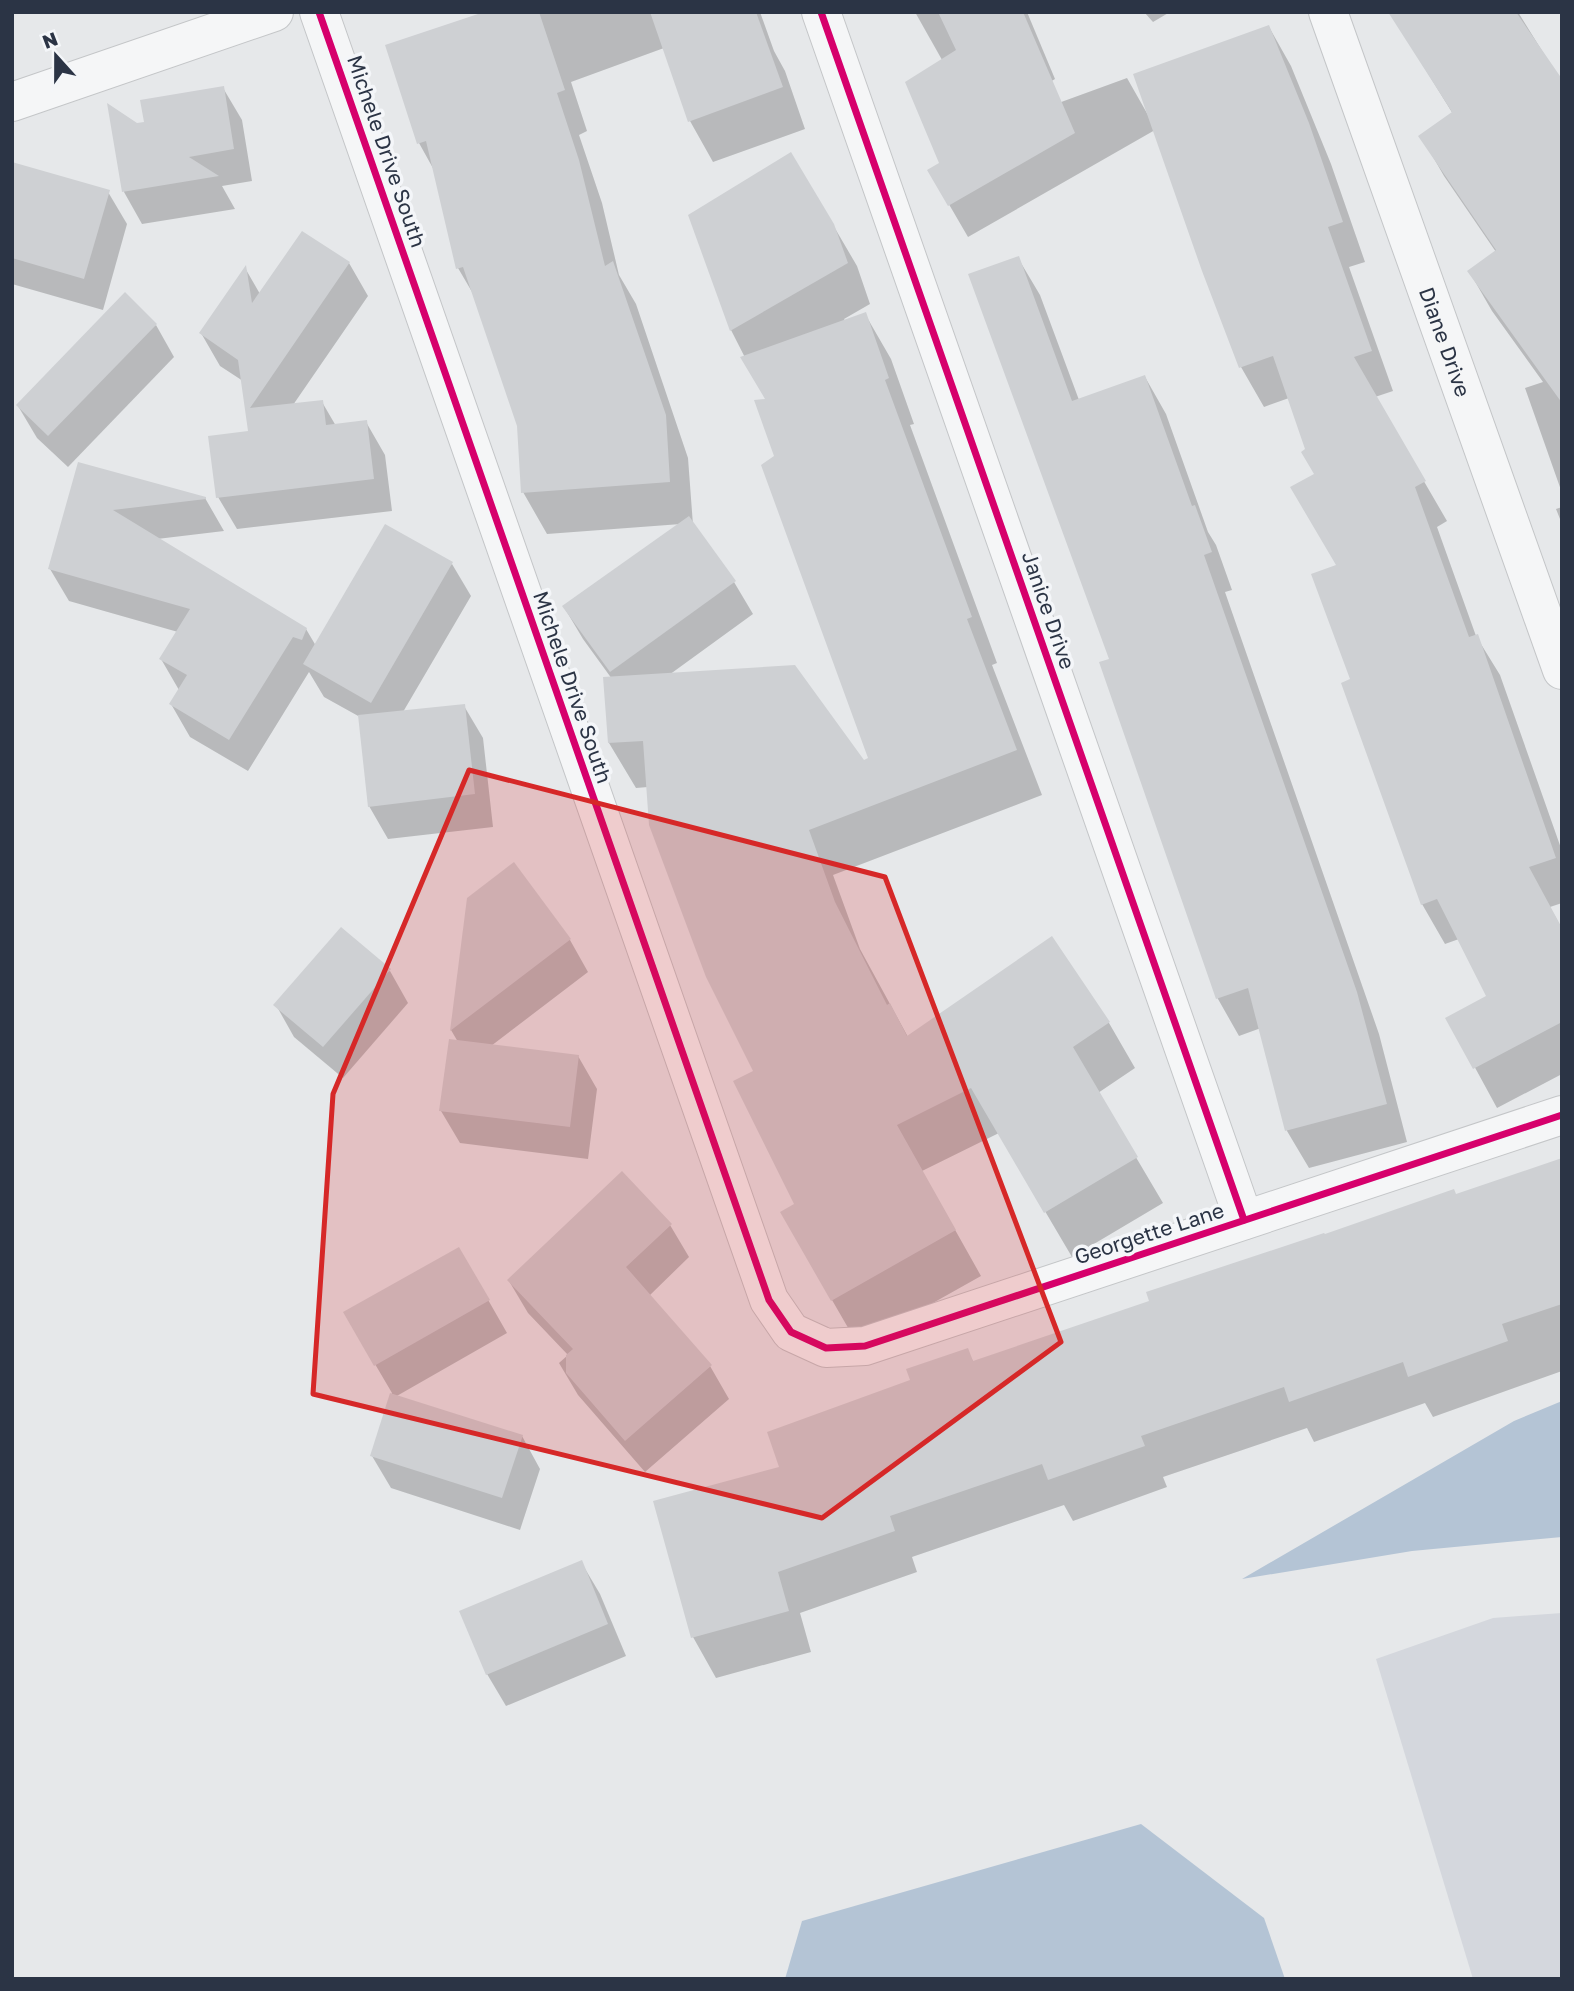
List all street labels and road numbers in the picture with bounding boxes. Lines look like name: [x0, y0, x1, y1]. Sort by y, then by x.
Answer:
street label: Michele Drive South: [342, 51, 432, 251]
street label: Diane Drive: [1414, 283, 1477, 400]
street label: Janice Drive: [1017, 548, 1081, 672]
street label: Michele Drive South: [528, 587, 618, 787]
street label: Georgette Lane: [1071, 1197, 1227, 1269]

